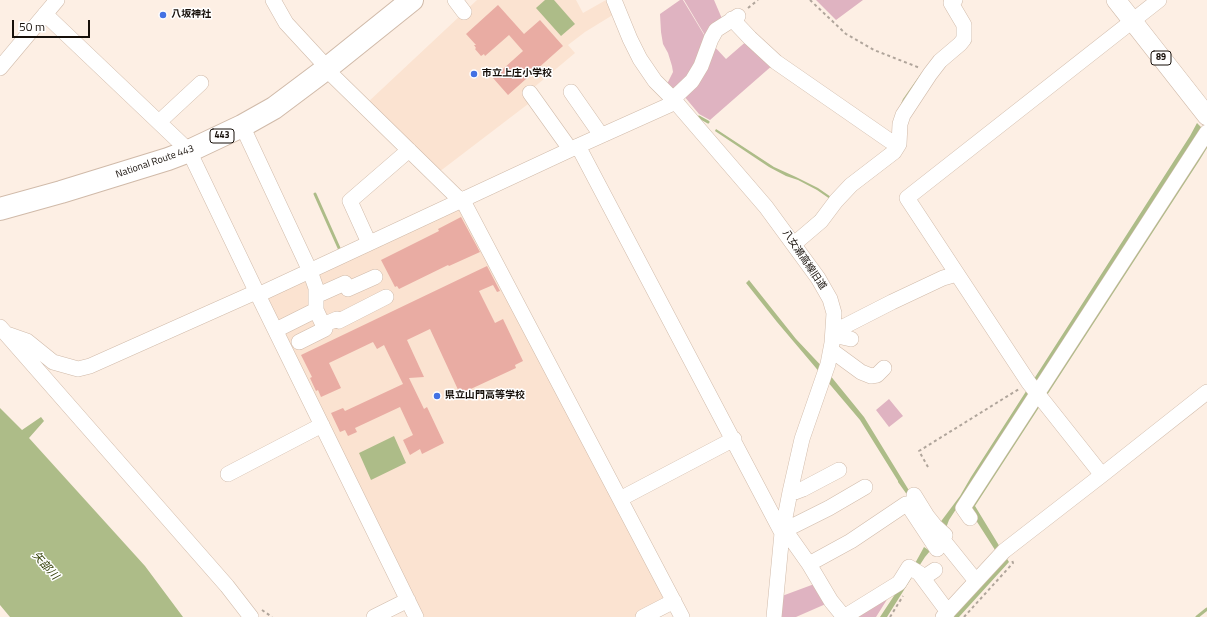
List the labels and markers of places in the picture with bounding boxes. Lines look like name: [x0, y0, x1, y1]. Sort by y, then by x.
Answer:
place label: 八坂神社: [171, 9, 211, 21]
marker: 八坂神社: [158, 10, 168, 20]
place label: 市立上庄小学校: [482, 68, 552, 80]
marker: 市立上庄小学校: [469, 69, 479, 79]
place label: 県立山門高等学校: [445, 390, 525, 402]
marker: 県立山門高等学校: [432, 391, 442, 401]

